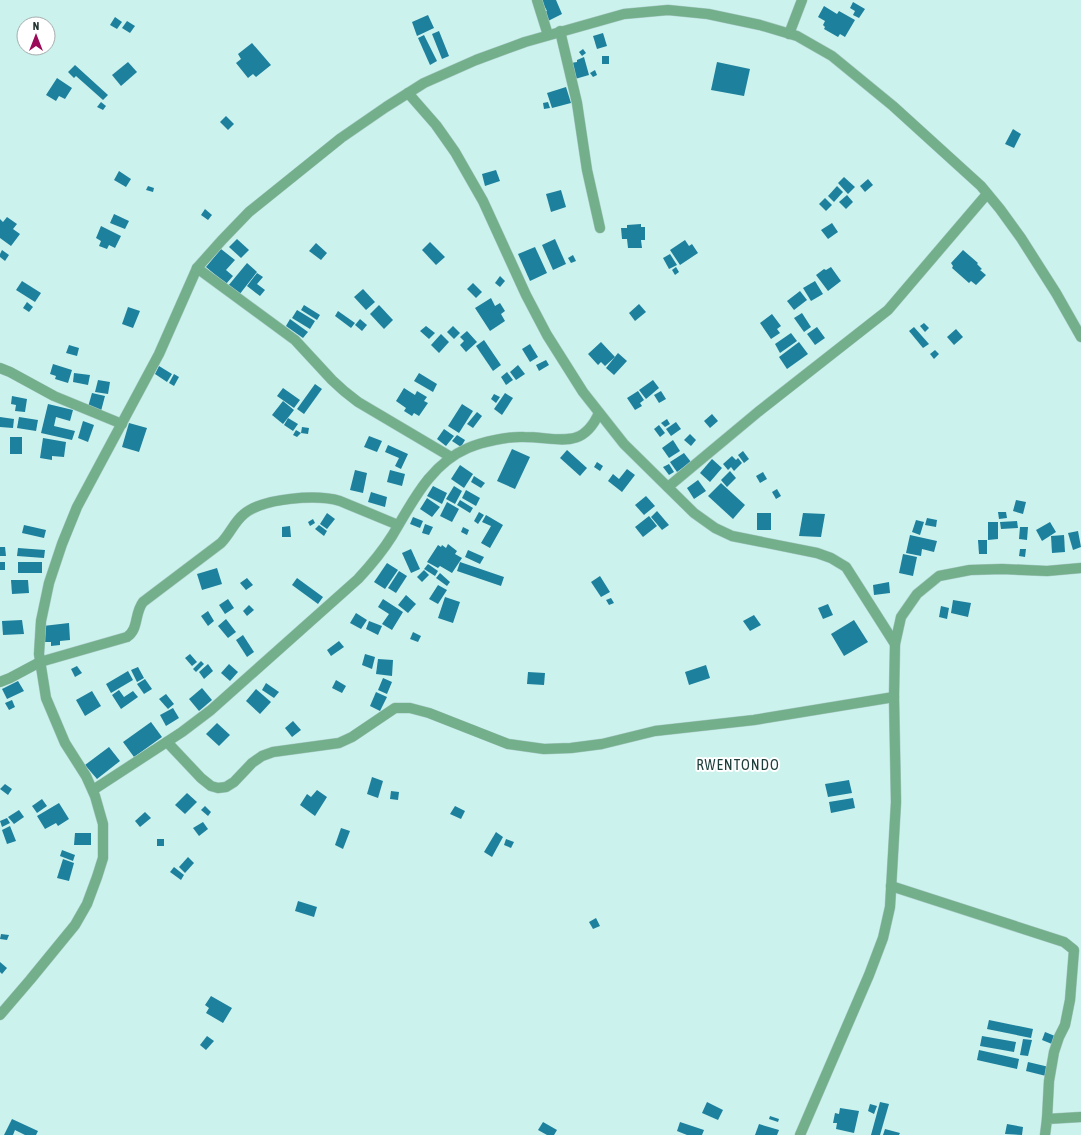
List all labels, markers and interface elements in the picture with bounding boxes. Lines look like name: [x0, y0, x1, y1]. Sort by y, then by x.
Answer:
north arrow: [16, 16, 56, 56]
text: N: [33, 20, 39, 32]
district label: RWENTONDO: [696, 756, 780, 773]

